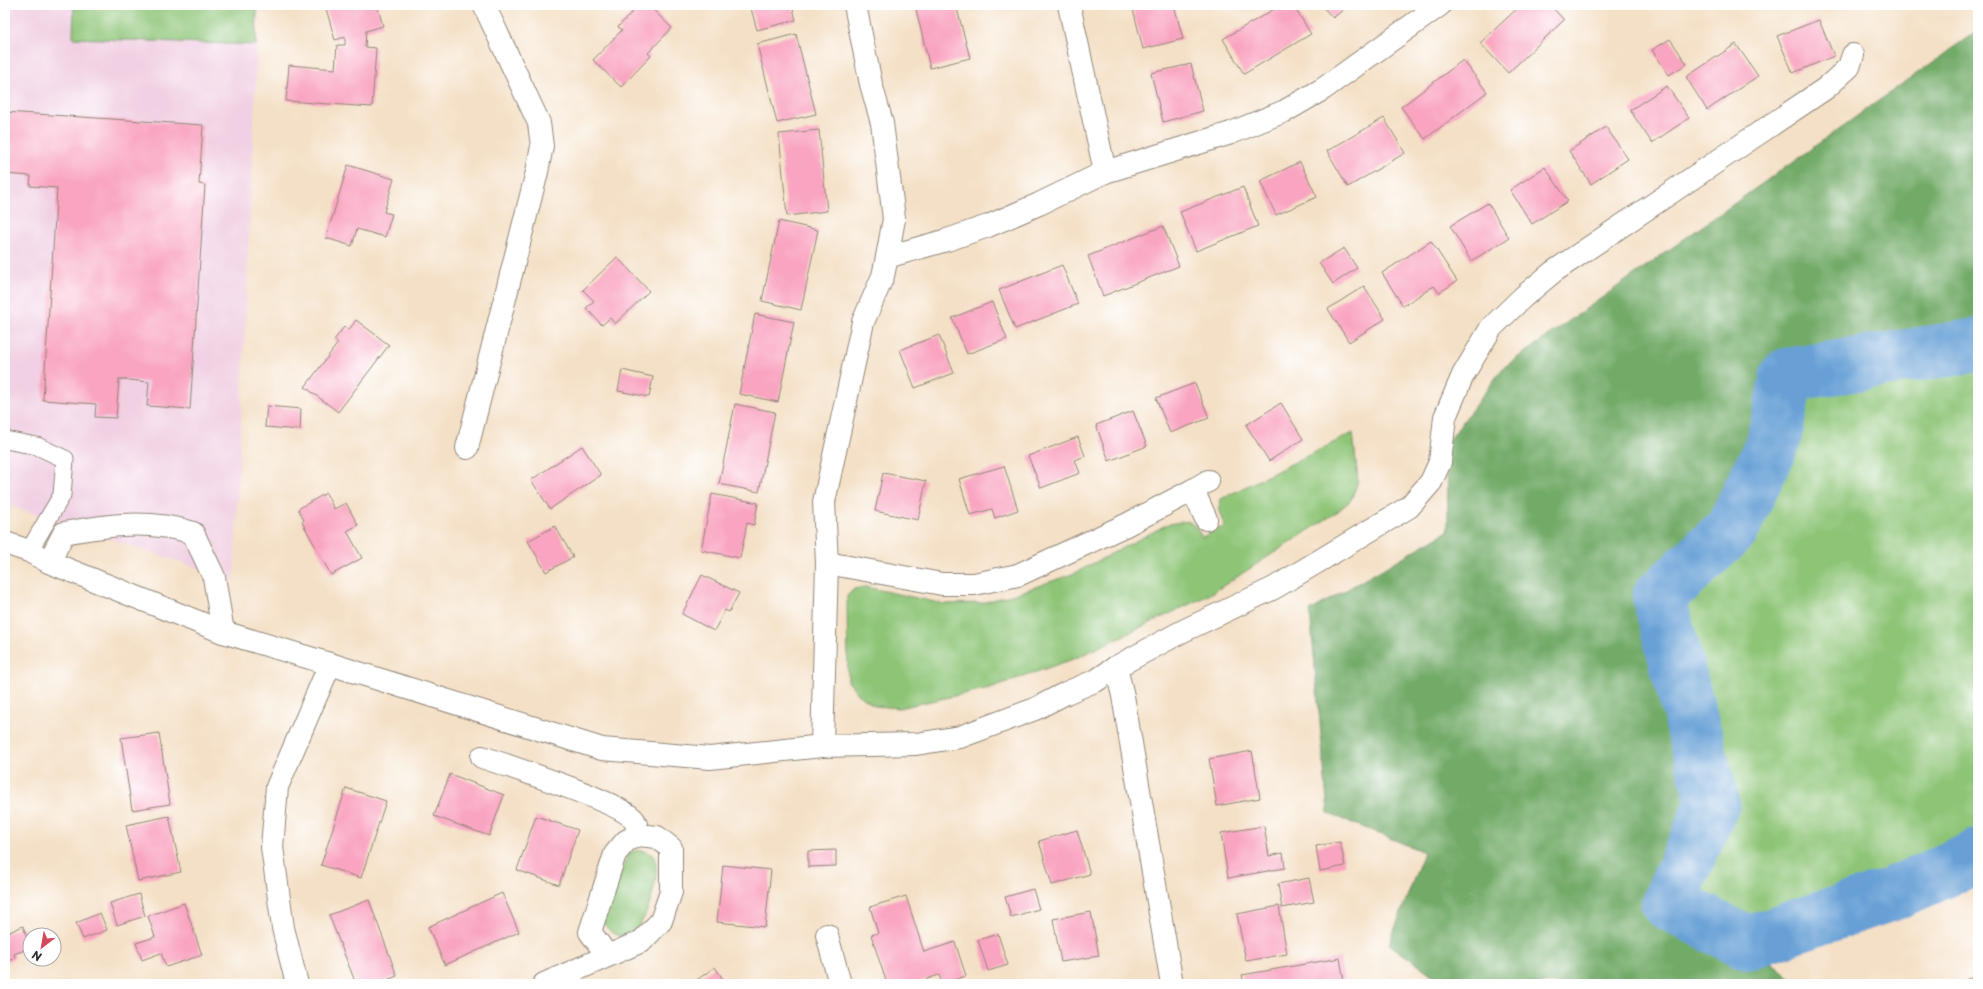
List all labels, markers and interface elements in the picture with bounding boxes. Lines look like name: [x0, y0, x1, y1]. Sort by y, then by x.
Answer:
north arrow: [22, 927, 62, 967]
text: N: [28, 946, 45, 966]

